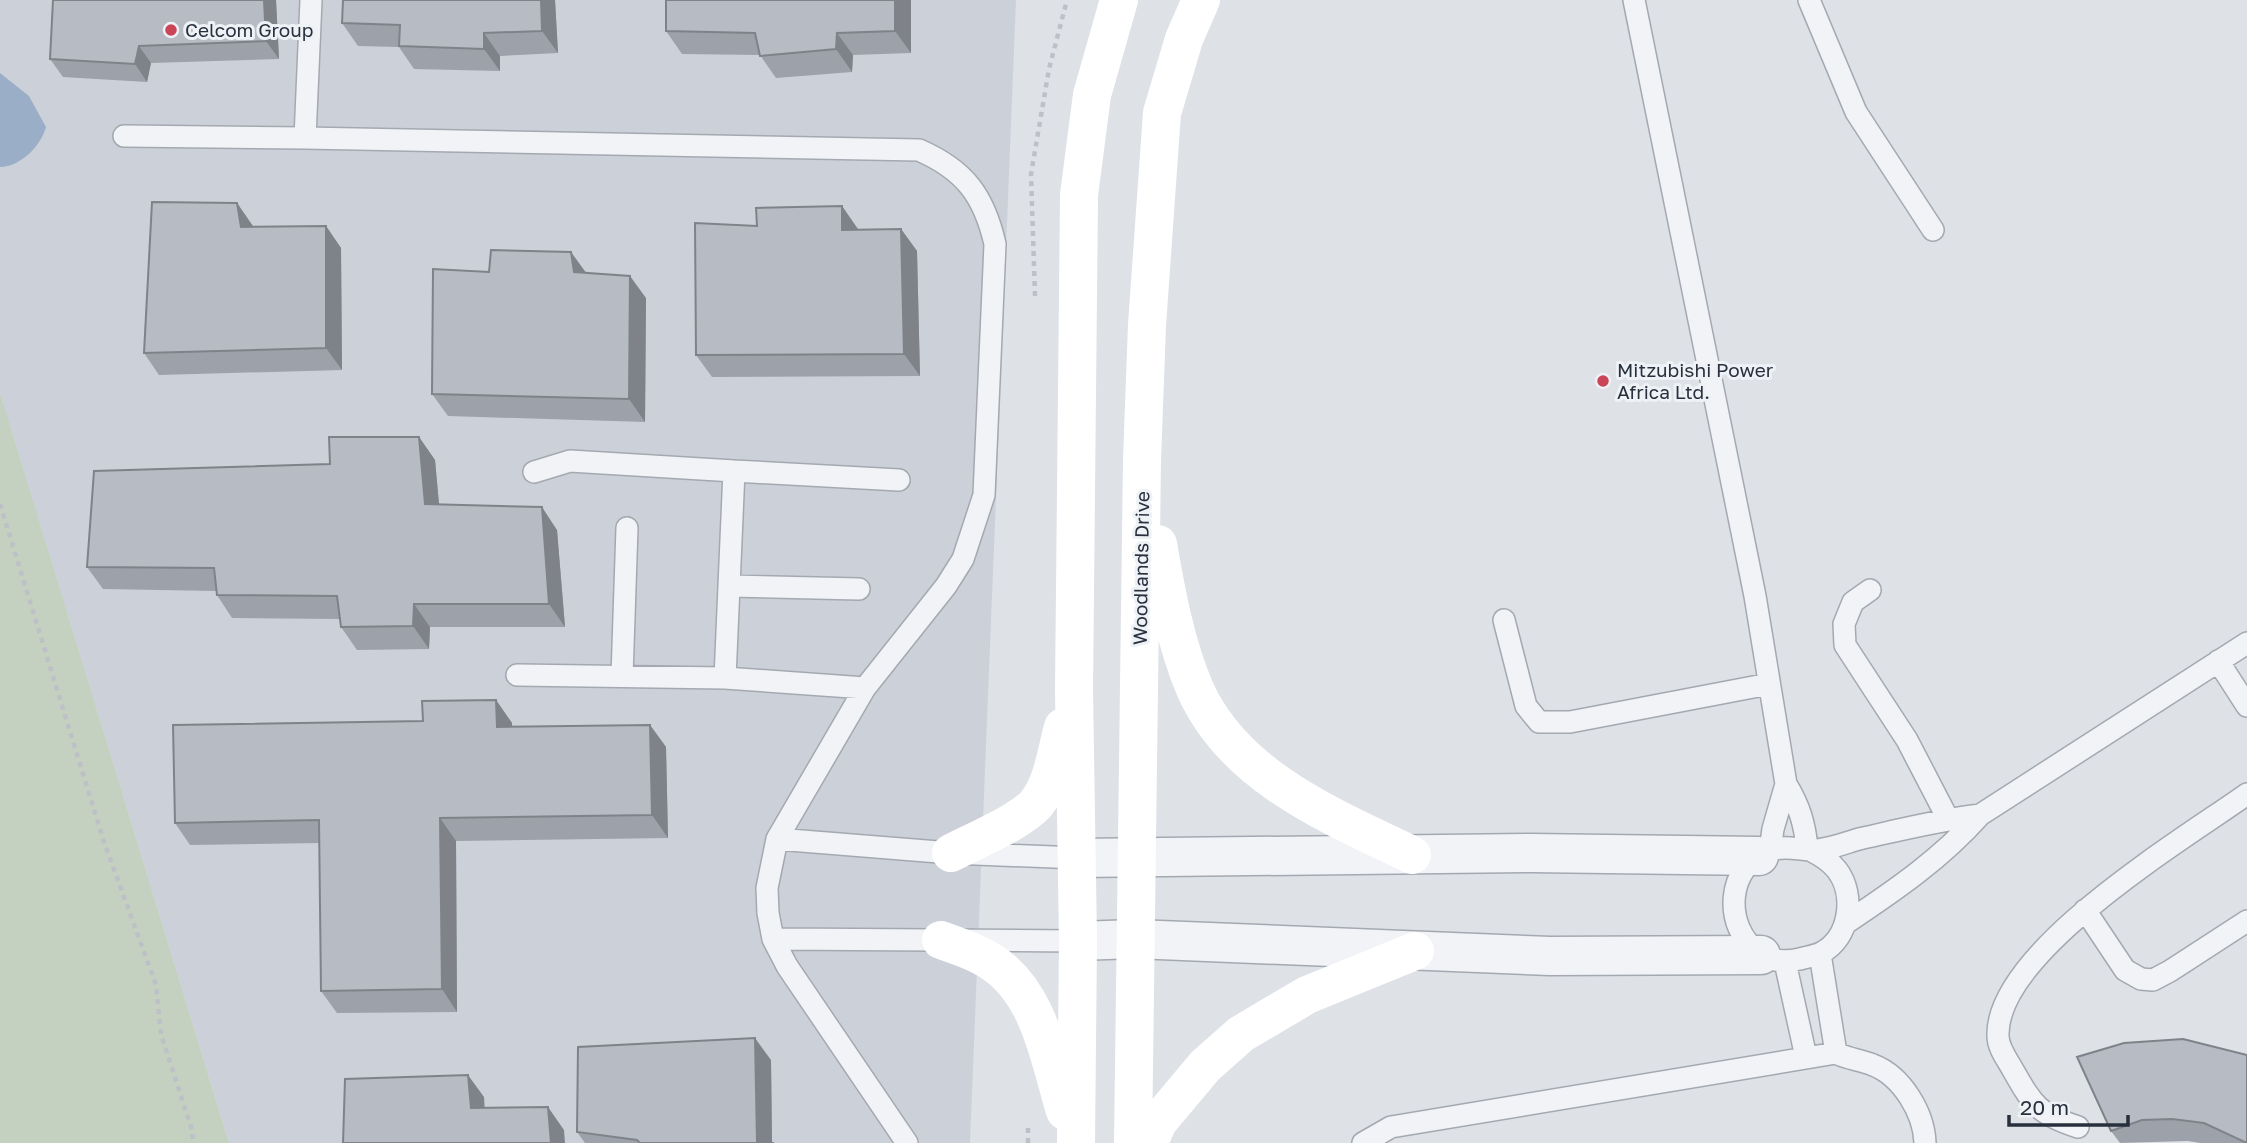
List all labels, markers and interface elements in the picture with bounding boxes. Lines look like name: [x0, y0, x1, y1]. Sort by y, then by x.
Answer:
place label: Celcom Group: [185, 18, 313, 41]
marker: Celcom Group: [163, 22, 179, 38]
place label: Mitzubishi Power Africa Ltd.: [1617, 358, 1774, 403]
marker: Mitzubishi Power Africa Ltd.: [1595, 373, 1611, 389]
street label: Woodlands Drive: [1128, 491, 1153, 645]
scale bar: [2009, 1084, 2128, 1128]
text: 20 m: [2020, 1094, 2069, 1120]

